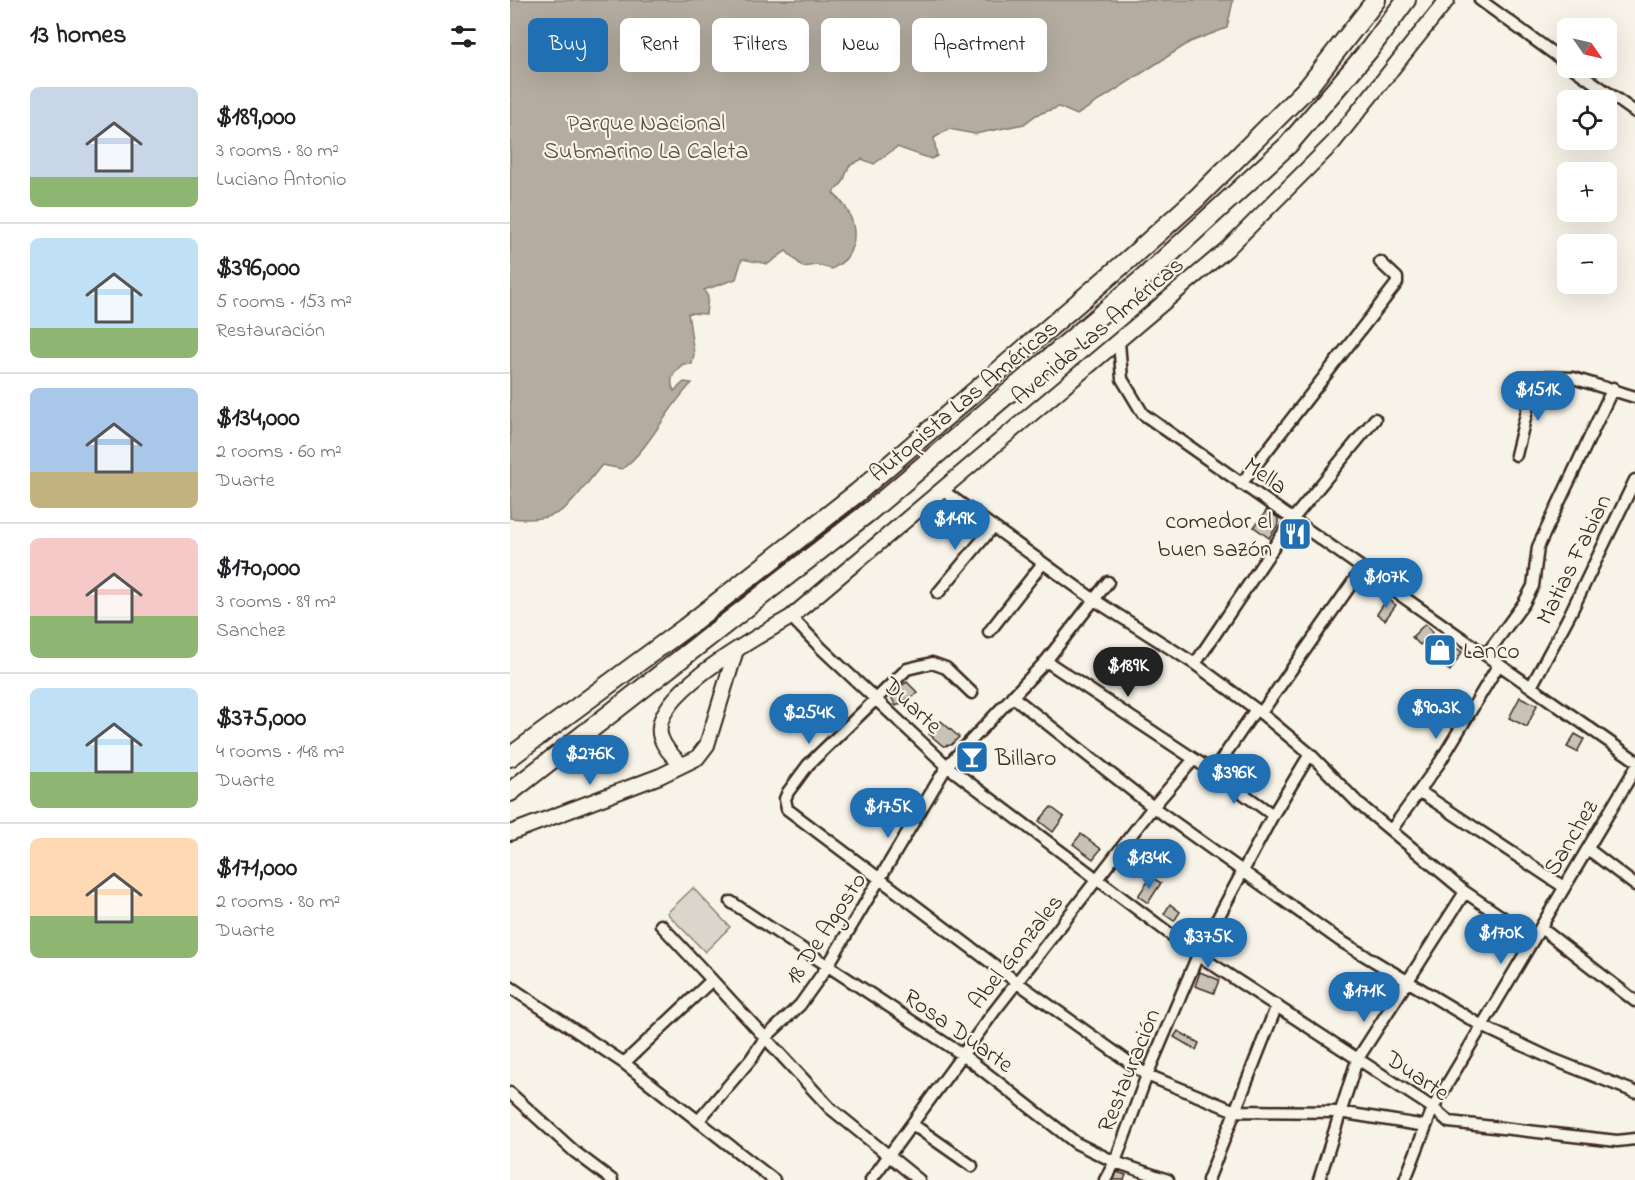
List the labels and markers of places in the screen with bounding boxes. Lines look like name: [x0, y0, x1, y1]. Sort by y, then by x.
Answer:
pin: $151K: [1496, 371, 1580, 422]
pin: $149K: [913, 500, 997, 551]
place label: comedor el buen sazón: [1158, 505, 1272, 568]
restaurant icon: comedor el buen sazón: [1277, 516, 1313, 552]
pin: $107K: [1344, 558, 1428, 609]
shop icon: Lanco: [1422, 632, 1458, 668]
place label: Lanco: [1463, 635, 1520, 670]
pin: $189K: [1086, 647, 1170, 698]
pin: $90.3K: [1387, 689, 1485, 740]
pin: $254K: [767, 694, 851, 745]
pin: $276K: [548, 735, 632, 786]
bar icon: Billaro: [954, 739, 990, 775]
place label: Billaro: [994, 742, 1056, 777]
pin: $396K: [1192, 754, 1276, 805]
pin: $175K: [846, 788, 930, 839]
pin: $134K: [1107, 839, 1191, 890]
pin: $170K: [1459, 914, 1543, 965]
pin: $375K: [1166, 918, 1250, 969]
pin: $171K: [1322, 972, 1406, 1023]

